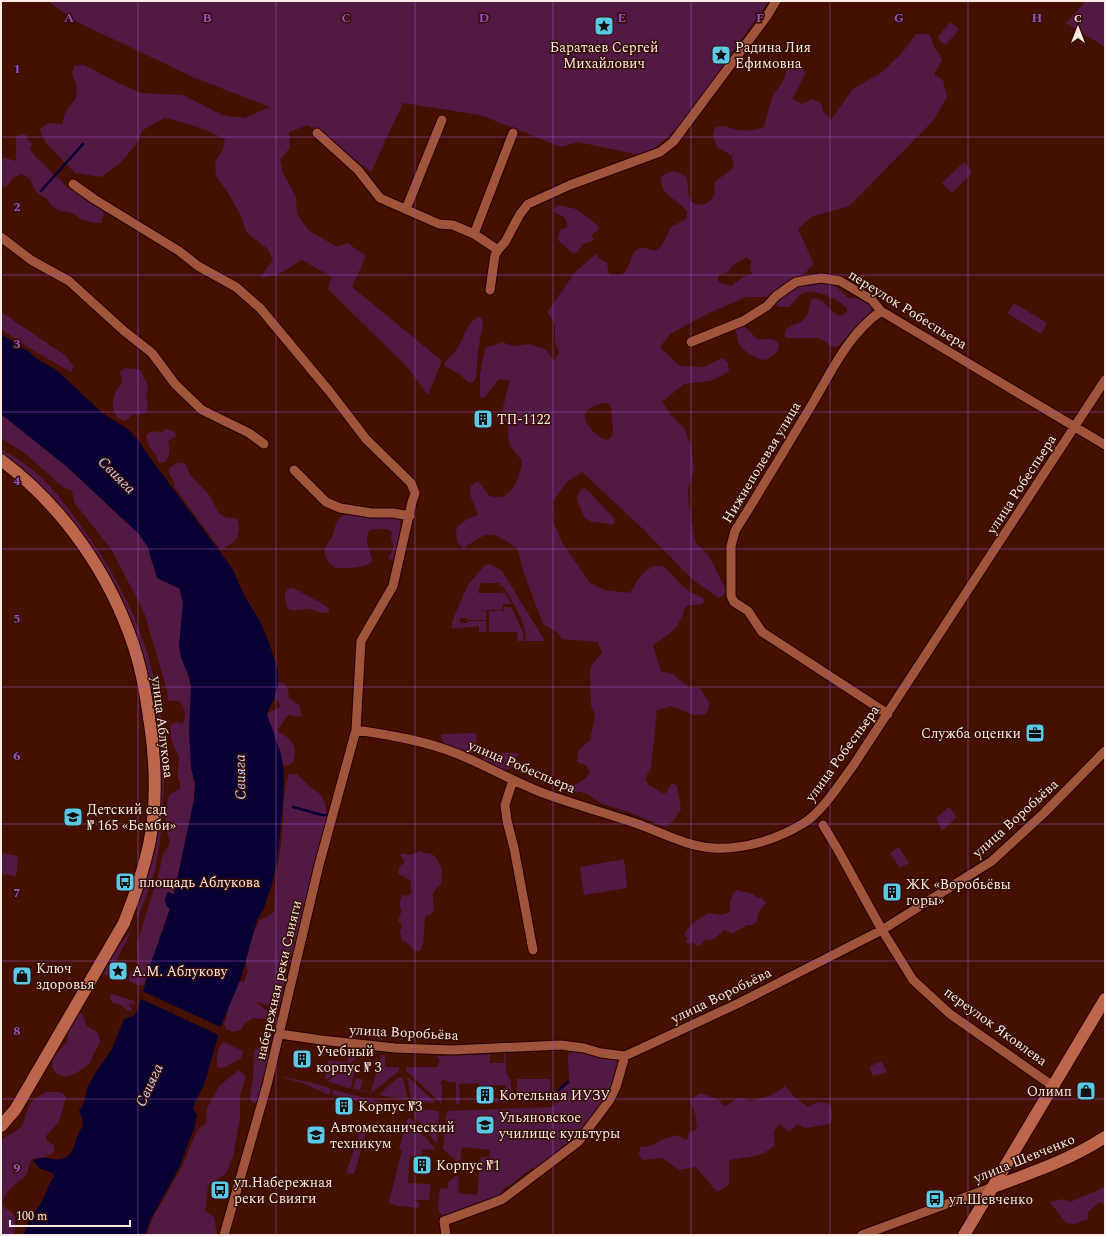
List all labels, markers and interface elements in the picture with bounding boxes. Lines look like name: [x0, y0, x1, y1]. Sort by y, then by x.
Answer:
text: A: [64, 8, 74, 28]
text: B: [202, 8, 212, 28]
text: C: [341, 8, 351, 28]
text: D: [479, 8, 489, 28]
text: E: [618, 8, 627, 28]
text: F: [756, 8, 764, 28]
text: G: [894, 8, 904, 28]
text: H: [1032, 8, 1043, 28]
north arrow: [1058, 8, 1098, 48]
text: С: [1074, 10, 1082, 27]
place icon: Баратаев Сергей Михайлович: [593, 15, 615, 37]
place label: Баратаев Сергей Михайлович: [550, 37, 658, 74]
place label: Радина Лия Ефимовна: [735, 37, 811, 74]
place icon: Радина Лия Ефимовна: [710, 44, 732, 66]
text: 1: [13, 59, 21, 79]
text: 2: [13, 197, 21, 217]
street label: переулок Робеспьера: [844, 264, 971, 355]
text: 3: [13, 334, 21, 354]
street label: Нижнеполевая улица: [717, 397, 806, 527]
building icon: ТП-1122: [472, 408, 494, 430]
place label: ТП-1122: [497, 409, 551, 430]
street label: улица Робеспьера: [981, 430, 1062, 539]
water label: Свияга: [92, 451, 141, 500]
text: 4: [13, 471, 21, 491]
text: 5: [13, 609, 21, 629]
street label: улица Аблукова: [146, 674, 179, 779]
street label: улица Робеспьера: [800, 700, 885, 807]
office icon: Служба оценки: [1024, 722, 1046, 744]
place label: Служба оценки: [921, 723, 1021, 744]
street label: улица Робеспьера: [464, 734, 579, 799]
text: 6: [13, 746, 21, 766]
water label: Свияга: [229, 754, 252, 800]
street label: улица Воробьёва: [967, 774, 1063, 863]
place label: Детский сад № 165 «Бемби»: [87, 799, 176, 836]
school or university icon: Детский сад № 165 «Бемби»: [62, 806, 84, 828]
bus stop icon: площадь Аблукова: [114, 871, 136, 893]
place label: площадь Аблукова: [139, 872, 260, 893]
place label: ЖК «Воробьёвы горы»: [906, 874, 1011, 911]
building icon: ЖК «Воробьёвы горы»: [881, 881, 903, 903]
text: 7: [13, 883, 21, 903]
street label: набережная реки Свияги: [250, 898, 307, 1062]
place label: Ключ здоровья: [36, 958, 94, 995]
place icon: А.М. Аблукову: [107, 960, 129, 982]
place label: А.М. Аблукову: [132, 961, 229, 982]
street label: улица Воробьёва: [667, 962, 775, 1029]
shop icon: Ключ здоровья: [11, 965, 33, 987]
street label: переулок Яковлева: [940, 982, 1052, 1071]
street label: улица Воробьёва: [348, 1019, 459, 1046]
text: 8: [13, 1021, 21, 1041]
place label: Учебный корпус № 3: [316, 1041, 382, 1078]
building icon: Учебный корпус № 3: [291, 1048, 313, 1070]
water label: Свияга: [129, 1059, 170, 1111]
shop icon: Олимп: [1075, 1080, 1097, 1102]
place label: Олимп: [1027, 1081, 1072, 1102]
building icon: Котельная ИУЗУ: [474, 1084, 496, 1106]
place label: Котельная ИУЗУ: [499, 1085, 610, 1106]
building icon: Корпус №3: [333, 1095, 355, 1117]
place label: Корпус №3: [358, 1096, 422, 1117]
place label: Ульяновское училище культуры: [498, 1107, 620, 1144]
school or university icon: Ульяновское училище культуры: [474, 1114, 496, 1136]
place label: Автомеханический техникум: [330, 1117, 455, 1154]
school or university icon: Автомеханический техникум: [305, 1124, 327, 1146]
street label: улица Шевченко: [969, 1129, 1078, 1189]
building icon: Корпус №1: [411, 1154, 433, 1176]
place label: Корпус №1: [436, 1155, 500, 1176]
text: 9: [13, 1158, 21, 1178]
place label: ул.Набережная реки Свияги: [233, 1172, 333, 1209]
bus stop icon: ул.Набережная реки Свияги: [209, 1179, 231, 1201]
bus stop icon: ул.Шевченко: [924, 1188, 946, 1210]
place label: ул.Шевченко: [948, 1189, 1033, 1210]
scale bar: [10, 1202, 130, 1228]
text: 100 m: [16, 1207, 47, 1226]

